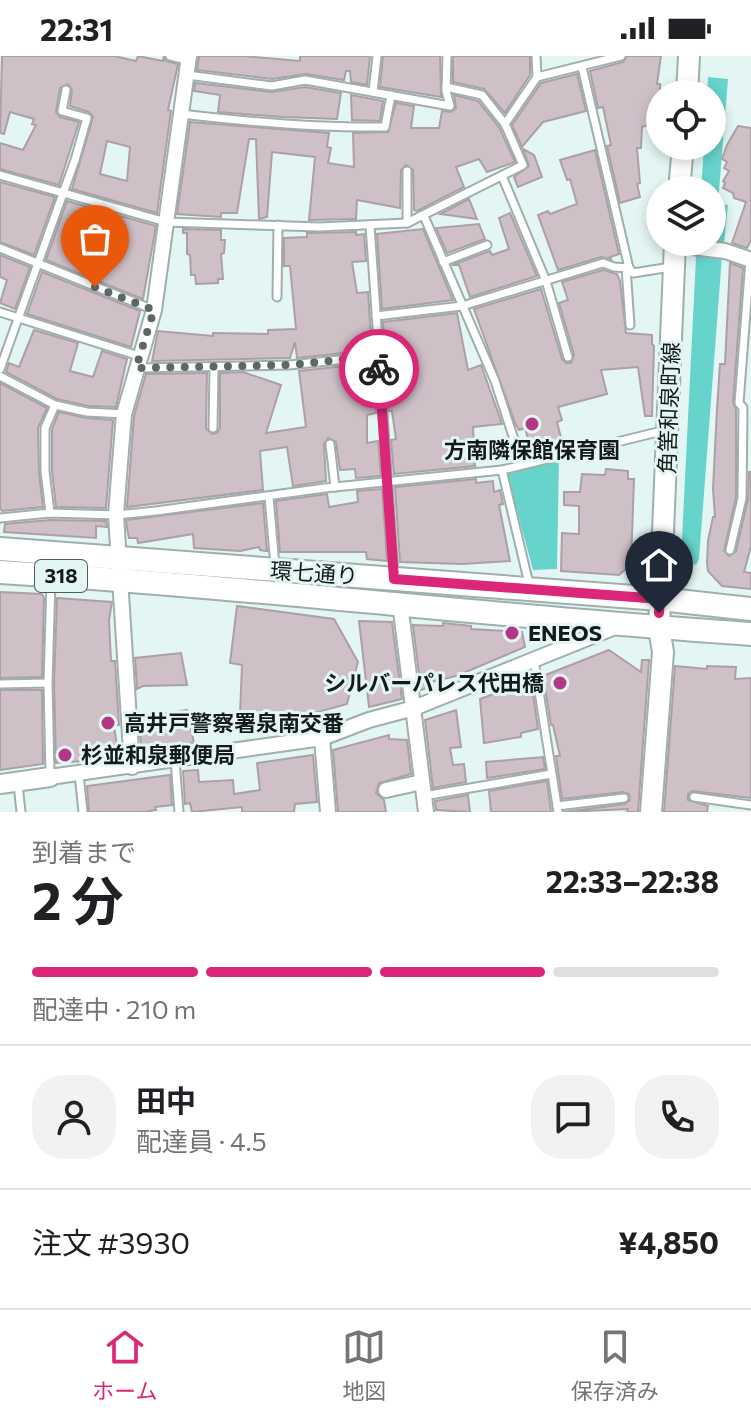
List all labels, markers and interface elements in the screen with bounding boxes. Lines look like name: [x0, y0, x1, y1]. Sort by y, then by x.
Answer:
text: 22:31: [40, 10, 113, 47]
map controls: [646, 80, 726, 256]
button: locate: [646, 80, 726, 160]
button: layers: [646, 176, 726, 256]
pin: [61, 205, 129, 287]
icon: bag: [73, 217, 117, 261]
courier: [339, 329, 419, 409]
street label: 角筈和泉町線: [653, 342, 684, 474]
icon: bike: [357, 347, 401, 391]
marker: 方南隣保館保育園: [523, 415, 541, 433]
place label: 方南隣保館保育園: [444, 436, 620, 463]
pin: [625, 531, 693, 613]
icon: home: [637, 543, 681, 587]
street label: 環七通り: [269, 556, 359, 589]
road number: 318: [35, 560, 87, 592]
place label: ENEOS: [528, 619, 602, 646]
marker: ENEOS: [503, 624, 521, 642]
place label: シルバーパレス代田橋: [324, 669, 544, 696]
marker: シルバーパレス代田橋: [551, 674, 569, 692]
place label: 高井戸警察署泉南交番: [124, 709, 344, 736]
marker: 高井戸警察署泉南交番: [99, 714, 117, 732]
place label: 杉並和泉郵便局: [81, 741, 235, 768]
marker: 杉並和泉郵便局: [56, 746, 74, 764]
text: 到着まで: [32, 836, 136, 867]
text: 22:33–22:38: [546, 862, 719, 899]
text: 2 分: [32, 867, 124, 931]
text: 配達中 · 210 m: [32, 993, 196, 1024]
button: person: [32, 1075, 116, 1159]
button: chat: [531, 1075, 615, 1159]
button: phone: [635, 1075, 719, 1159]
text: 田中: [136, 1081, 196, 1118]
text: 配達員 · 4.5: [136, 1125, 267, 1156]
text: 注文 #3930: [32, 1223, 190, 1260]
text: ¥4,850: [618, 1223, 719, 1260]
tab: ホーム: [92, 1325, 158, 1405]
tab: 地図: [342, 1325, 386, 1405]
tab: 保存済み: [571, 1325, 659, 1405]

